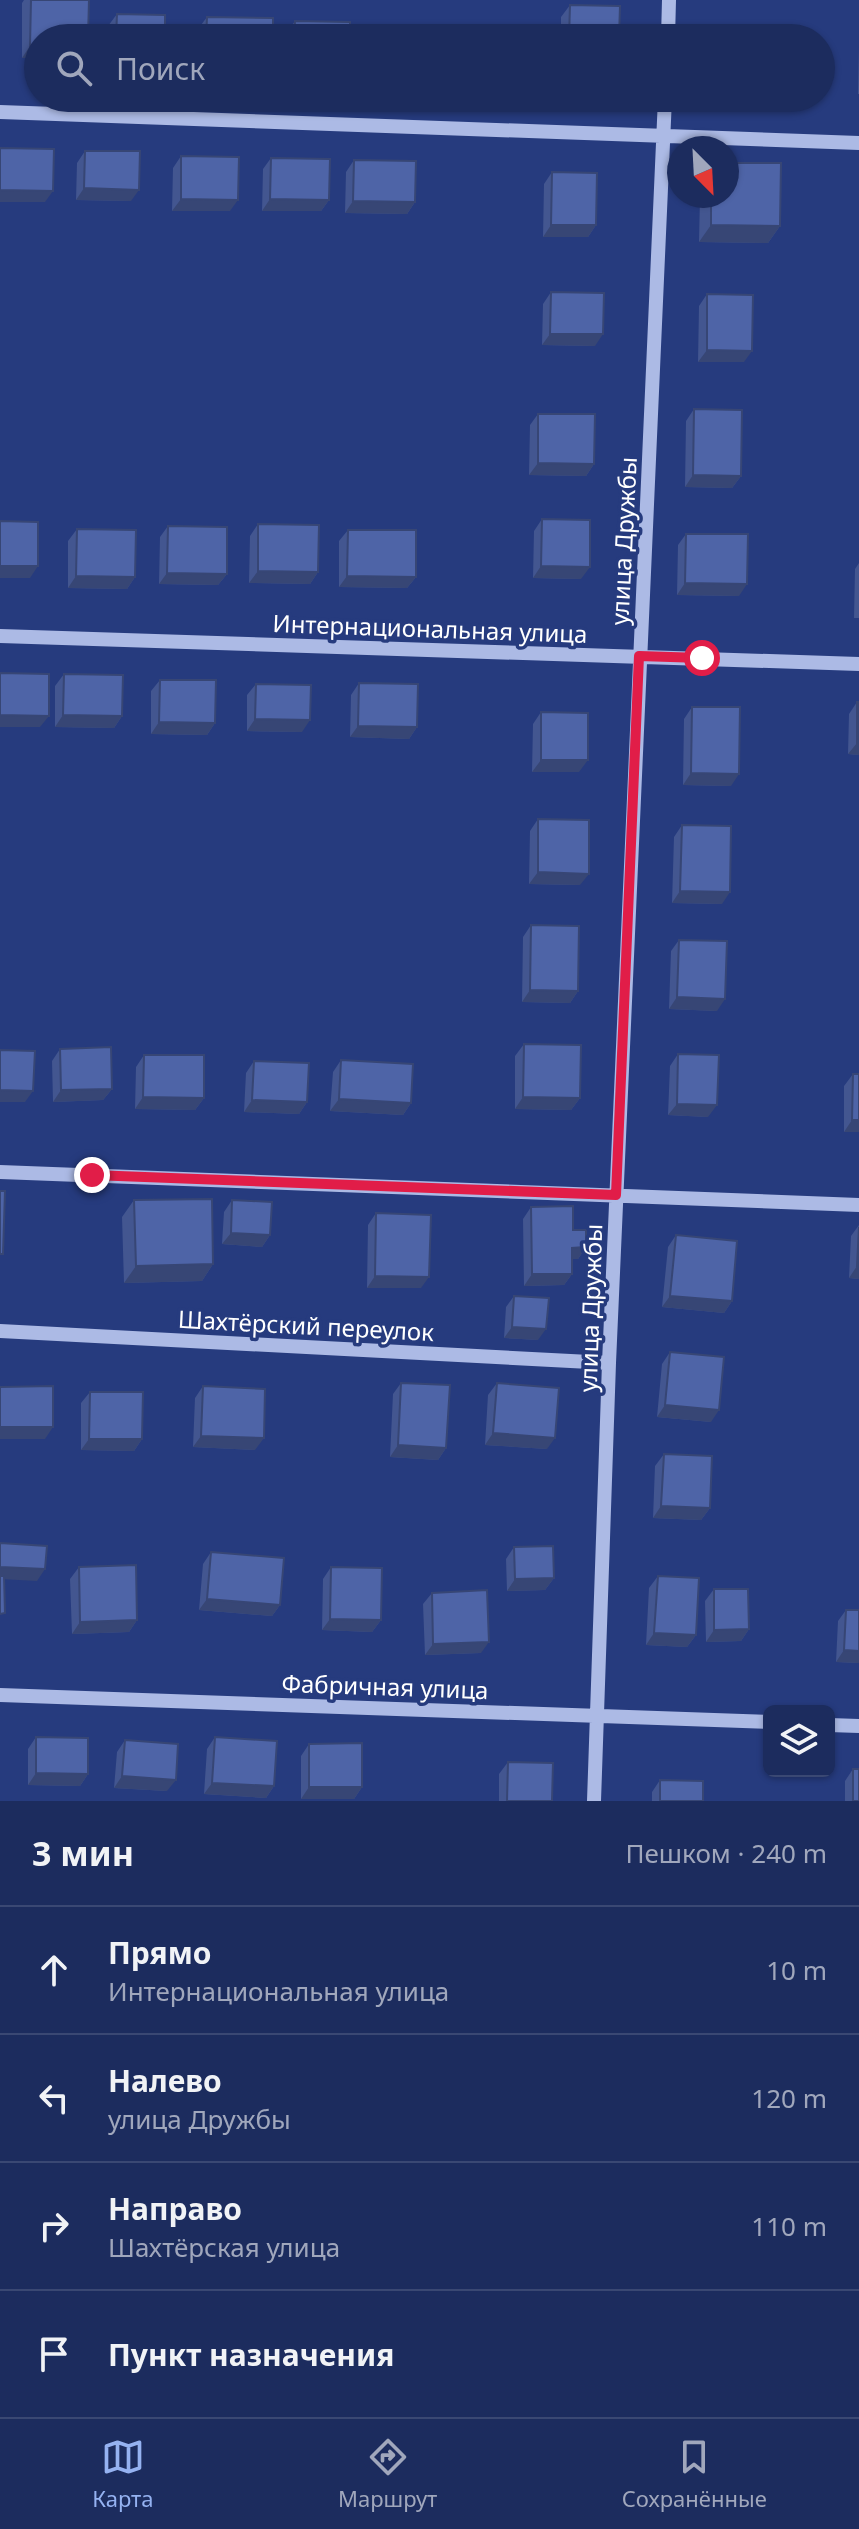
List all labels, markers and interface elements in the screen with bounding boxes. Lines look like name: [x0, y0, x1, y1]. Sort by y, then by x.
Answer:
search box: [24, 24, 835, 112]
icon: search: [52, 46, 96, 90]
text: Поиск: [116, 48, 205, 89]
north arrow: [667, 136, 739, 208]
street label: улица Дружбы: [602, 456, 644, 626]
street label: Интернациональная улица: [272, 606, 588, 650]
route start: [684, 640, 720, 676]
route end: [74, 1157, 110, 1193]
street label: улица Дружбы: [571, 1223, 609, 1393]
street label: Шахтёрский переулок: [177, 1302, 435, 1348]
street label: Фабричная улица: [281, 1666, 489, 1706]
map controls: [763, 1705, 835, 1777]
button: layers: [763, 1705, 835, 1777]
text: 3 мин: [32, 1830, 134, 1876]
text: Пешком · 240 m: [625, 1835, 827, 1871]
text: Прямо: [108, 1932, 212, 1973]
icon: ahead: [32, 1948, 76, 1992]
text: 10 m: [766, 1952, 827, 1988]
text: Интернациональная улица: [108, 1973, 449, 2009]
text: Налево: [108, 2060, 222, 2101]
icon: left: [32, 2076, 76, 2120]
text: 120 m: [751, 2080, 827, 2116]
text: улица Дружбы: [108, 2101, 291, 2137]
text: Направо: [108, 2188, 242, 2229]
icon: right: [32, 2204, 76, 2248]
text: 110 m: [751, 2208, 827, 2244]
text: Шахтёрская улица: [108, 2229, 340, 2265]
icon: arrive: [32, 2332, 76, 2376]
text: Пункт назначения: [108, 2334, 394, 2375]
tab: Карта: [92, 2435, 154, 2513]
tab: Маршрут: [338, 2435, 437, 2513]
tab: Сохранённые: [622, 2435, 767, 2513]

